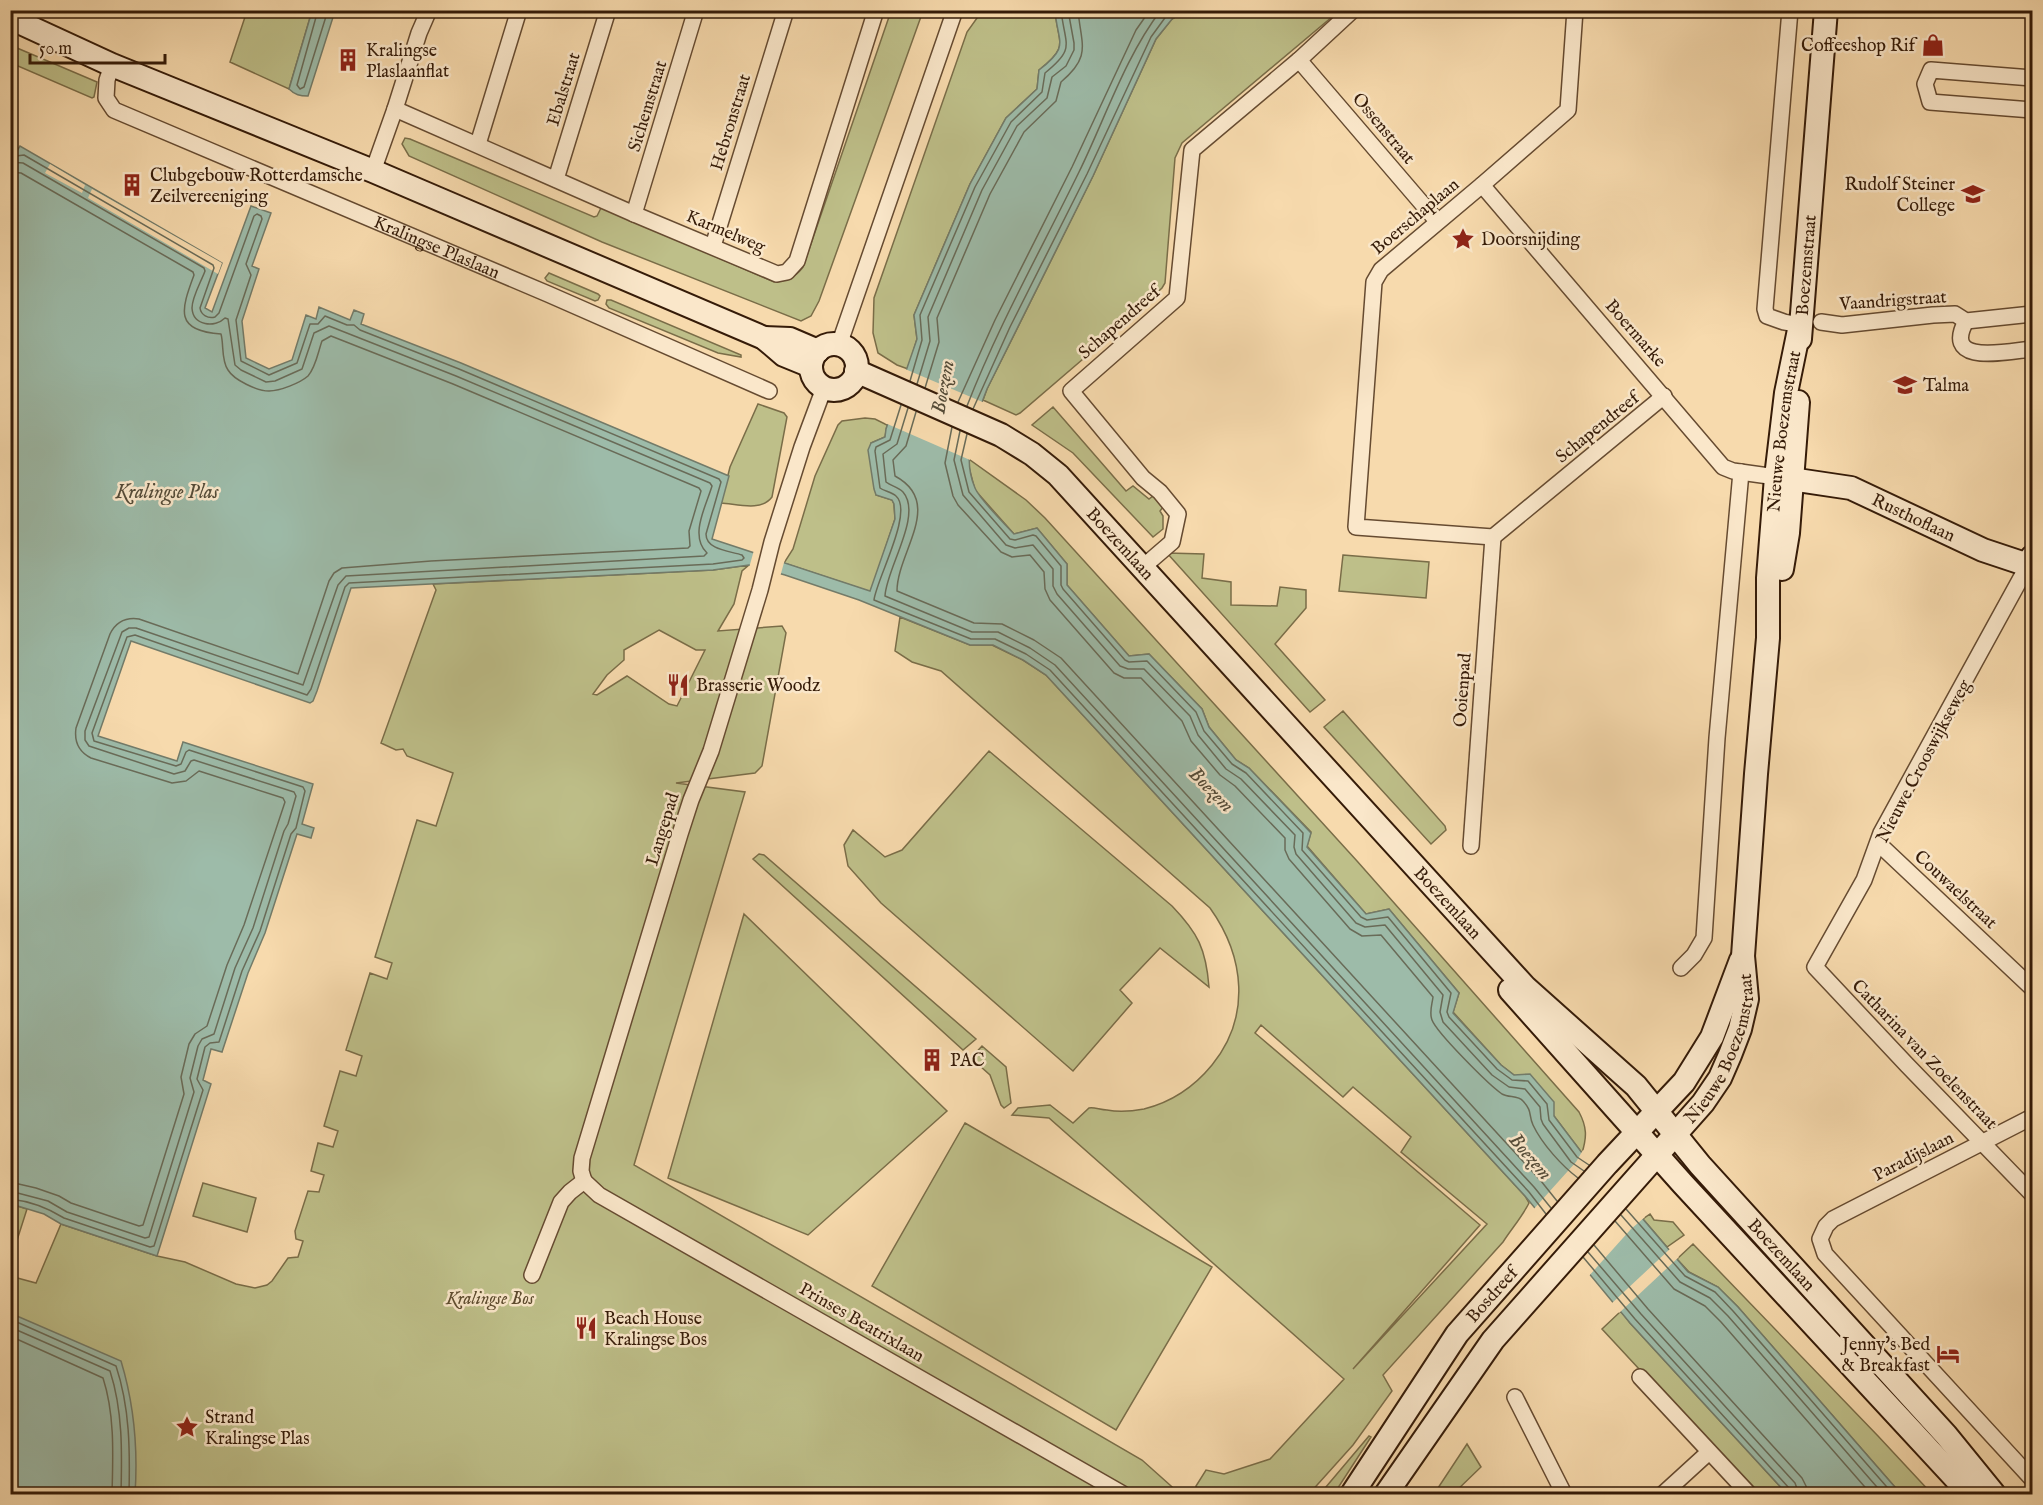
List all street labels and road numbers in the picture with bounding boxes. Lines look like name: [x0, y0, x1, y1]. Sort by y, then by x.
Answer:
street label: Ebalstraat: [542, 50, 586, 129]
street label: Sichemstraat: [624, 58, 673, 155]
street label: Hebronstraat: [706, 71, 757, 173]
street label: Ossenstraat: [1346, 89, 1419, 169]
street label: Boerschaplaan: [1367, 173, 1465, 261]
street label: Karmelweg: [682, 205, 769, 259]
street label: Kralingse Plaslaan: [370, 211, 503, 285]
street label: Boezemstraat: [1792, 214, 1823, 317]
street label: Schapendreef: [1074, 279, 1168, 365]
street label: Vaandrigstraat: [1838, 286, 1947, 317]
street label: Boermarke: [1599, 295, 1671, 373]
street label: Nieuwe Boezemstraat: [1763, 349, 1807, 513]
street label: Schapendreef: [1551, 385, 1647, 469]
street label: Rusthoflaan: [1868, 489, 1959, 548]
street label: Boezemlaan: [1080, 503, 1159, 586]
street label: Ooienpad: [1449, 652, 1478, 728]
street label: Nieuwe Crooswijkseweg: [1872, 676, 1977, 847]
street label: Langepad: [641, 790, 686, 869]
street label: Couwaelstraat: [1909, 846, 2001, 934]
street label: Boezemlaan: [1408, 862, 1486, 945]
street label: Nieuwe Boezemstraat: [1680, 973, 1760, 1129]
street label: Catharina van Zoelenstraat: [1846, 975, 2002, 1135]
street label: Paradijslaan: [1869, 1127, 1958, 1187]
street label: Boezemlaan: [1742, 1215, 1820, 1297]
street label: Bosdreef: [1462, 1260, 1526, 1328]
street label: Prinses Beatrixlaan: [795, 1278, 928, 1369]

